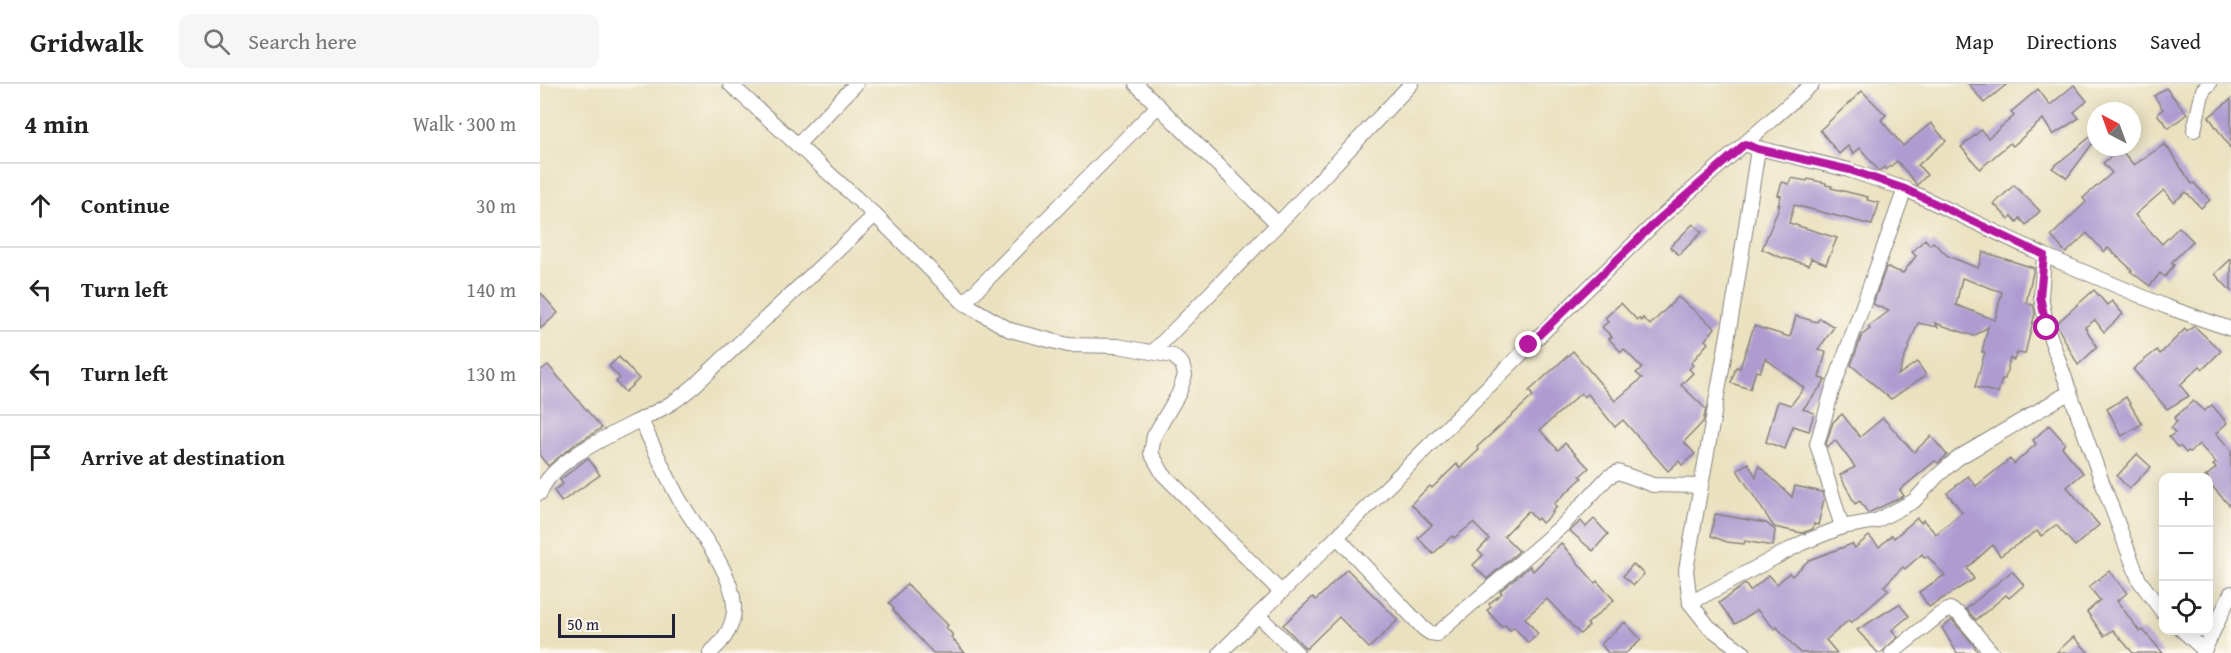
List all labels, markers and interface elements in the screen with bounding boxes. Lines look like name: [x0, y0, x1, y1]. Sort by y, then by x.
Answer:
search box: [179, 14, 599, 68]
text: Gridwalk: [30, 21, 143, 62]
icon: search: [200, 25, 233, 58]
text: Search here: [248, 25, 357, 57]
text: Map: [1955, 26, 1994, 57]
text: Directions: [2027, 26, 2117, 57]
text: Saved: [2150, 26, 2201, 57]
north arrow: [2087, 102, 2141, 156]
text: 4 min: [24, 104, 89, 143]
text: Walk · 300 m: [413, 109, 516, 138]
icon: ahead: [24, 189, 57, 222]
text: Continue: [81, 189, 170, 221]
text: 30 m: [476, 191, 516, 220]
icon: left: [24, 273, 57, 306]
text: Turn left: [81, 273, 168, 305]
text: 140 m: [466, 275, 516, 304]
route start: [2033, 314, 2059, 340]
route end: [1515, 331, 1541, 357]
icon: left: [24, 357, 57, 390]
text: Turn left: [81, 357, 168, 389]
text: 130 m: [466, 359, 516, 388]
icon: arrive: [24, 441, 57, 474]
text: Arrive at destination: [81, 441, 285, 473]
map controls: [2159, 473, 2213, 635]
button: +: [2159, 473, 2213, 527]
button: −: [2159, 527, 2213, 581]
button: locate: [2159, 581, 2213, 635]
scale bar: [558, 611, 675, 638]
text: 50 m: [567, 612, 599, 636]

